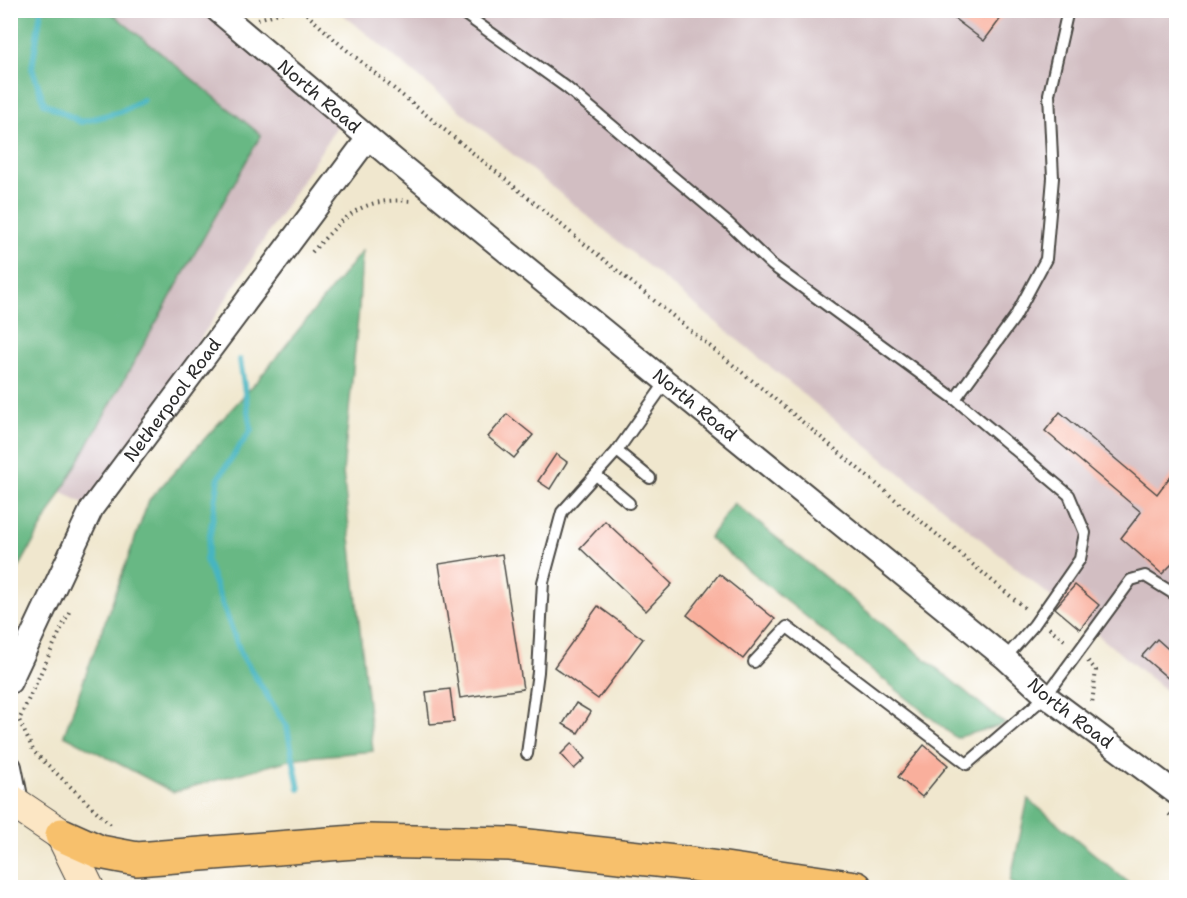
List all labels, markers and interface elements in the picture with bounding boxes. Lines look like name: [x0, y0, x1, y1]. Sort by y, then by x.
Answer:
street label: North Road: [272, 54, 366, 139]
street label: Netherpool Road: [118, 333, 227, 467]
street label: North Road: [648, 363, 742, 447]
street label: North Road: [1022, 673, 1118, 754]

